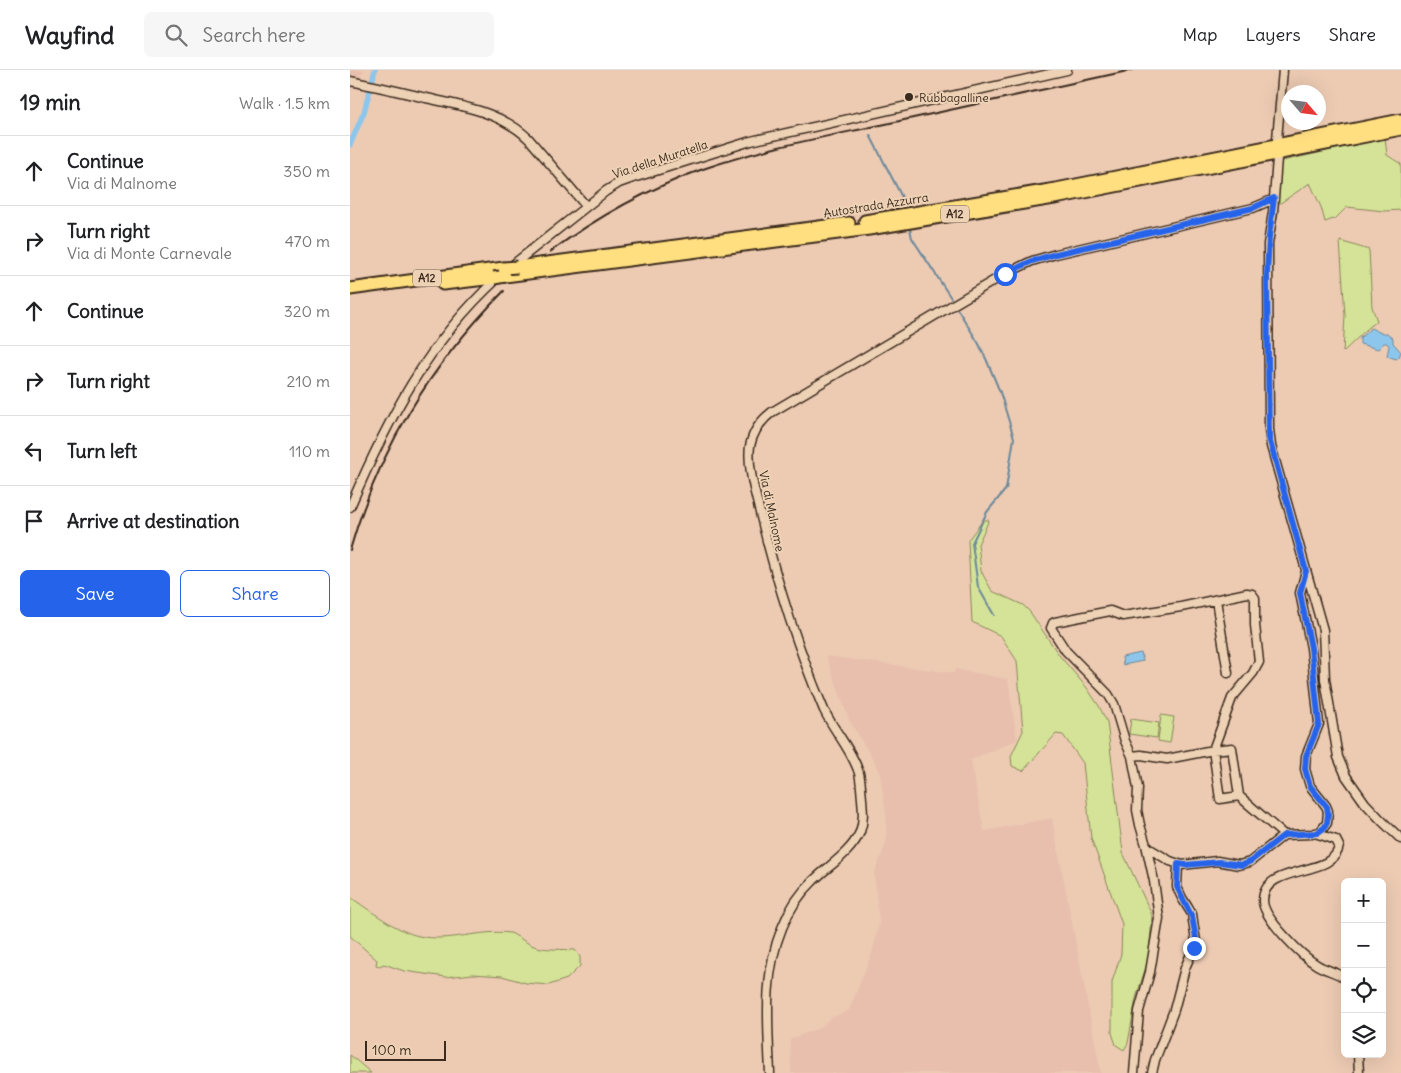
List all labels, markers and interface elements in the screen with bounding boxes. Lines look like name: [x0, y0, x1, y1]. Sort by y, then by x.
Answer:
search box: [144, 12, 494, 57]
text: Wayfind: [25, 20, 114, 50]
icon: search: [162, 21, 190, 49]
text: Search here: [202, 23, 306, 47]
text: Map: [1182, 23, 1217, 46]
text: Layers: [1245, 23, 1301, 46]
text: Share: [1329, 23, 1376, 46]
north arrow: [1281, 85, 1326, 130]
text: 19 min: [20, 89, 81, 116]
place label: Rubbagalline: [919, 90, 989, 105]
marker: Rubbagalline: [903, 91, 915, 103]
text: Walk · 1.5 km: [239, 93, 330, 113]
street label: Via della Muratella: [610, 136, 710, 181]
text: Continue: [67, 149, 144, 173]
icon: ahead: [20, 157, 48, 185]
text: 350 m: [283, 161, 330, 181]
text: Via di Malnome: [67, 173, 177, 193]
street label: Autostrada Azzurra: [822, 189, 930, 221]
road number: A12: [941, 206, 969, 222]
text: Turn right: [67, 219, 150, 243]
icon: right: [20, 227, 48, 255]
text: 470 m: [285, 231, 330, 251]
text: Via di Monte Carnevale: [67, 243, 232, 263]
route start: [994, 263, 1017, 286]
road number: A12: [413, 270, 441, 287]
icon: ahead: [20, 297, 48, 325]
text: Continue: [67, 299, 144, 323]
text: 320 m: [284, 301, 330, 321]
icon: right: [20, 367, 48, 395]
text: Turn right: [67, 369, 150, 393]
text: 210 m: [287, 371, 330, 391]
icon: left: [20, 437, 48, 465]
text: Turn left: [67, 439, 137, 463]
text: 110 m: [289, 441, 330, 461]
street label: Via di Malnome: [756, 469, 788, 553]
icon: arrive: [20, 507, 48, 535]
text: Arrive at destination: [67, 509, 240, 533]
button: Save: [20, 570, 170, 617]
button: Share: [180, 570, 330, 617]
map controls: [1341, 878, 1386, 1058]
button: +: [1341, 878, 1386, 923]
button: −: [1341, 923, 1386, 968]
route end: [1183, 937, 1206, 960]
button: locate: [1341, 968, 1386, 1013]
button: layers: [1341, 1013, 1386, 1058]
scale bar: [365, 1038, 446, 1061]
text: 100 m: [372, 1041, 412, 1059]

